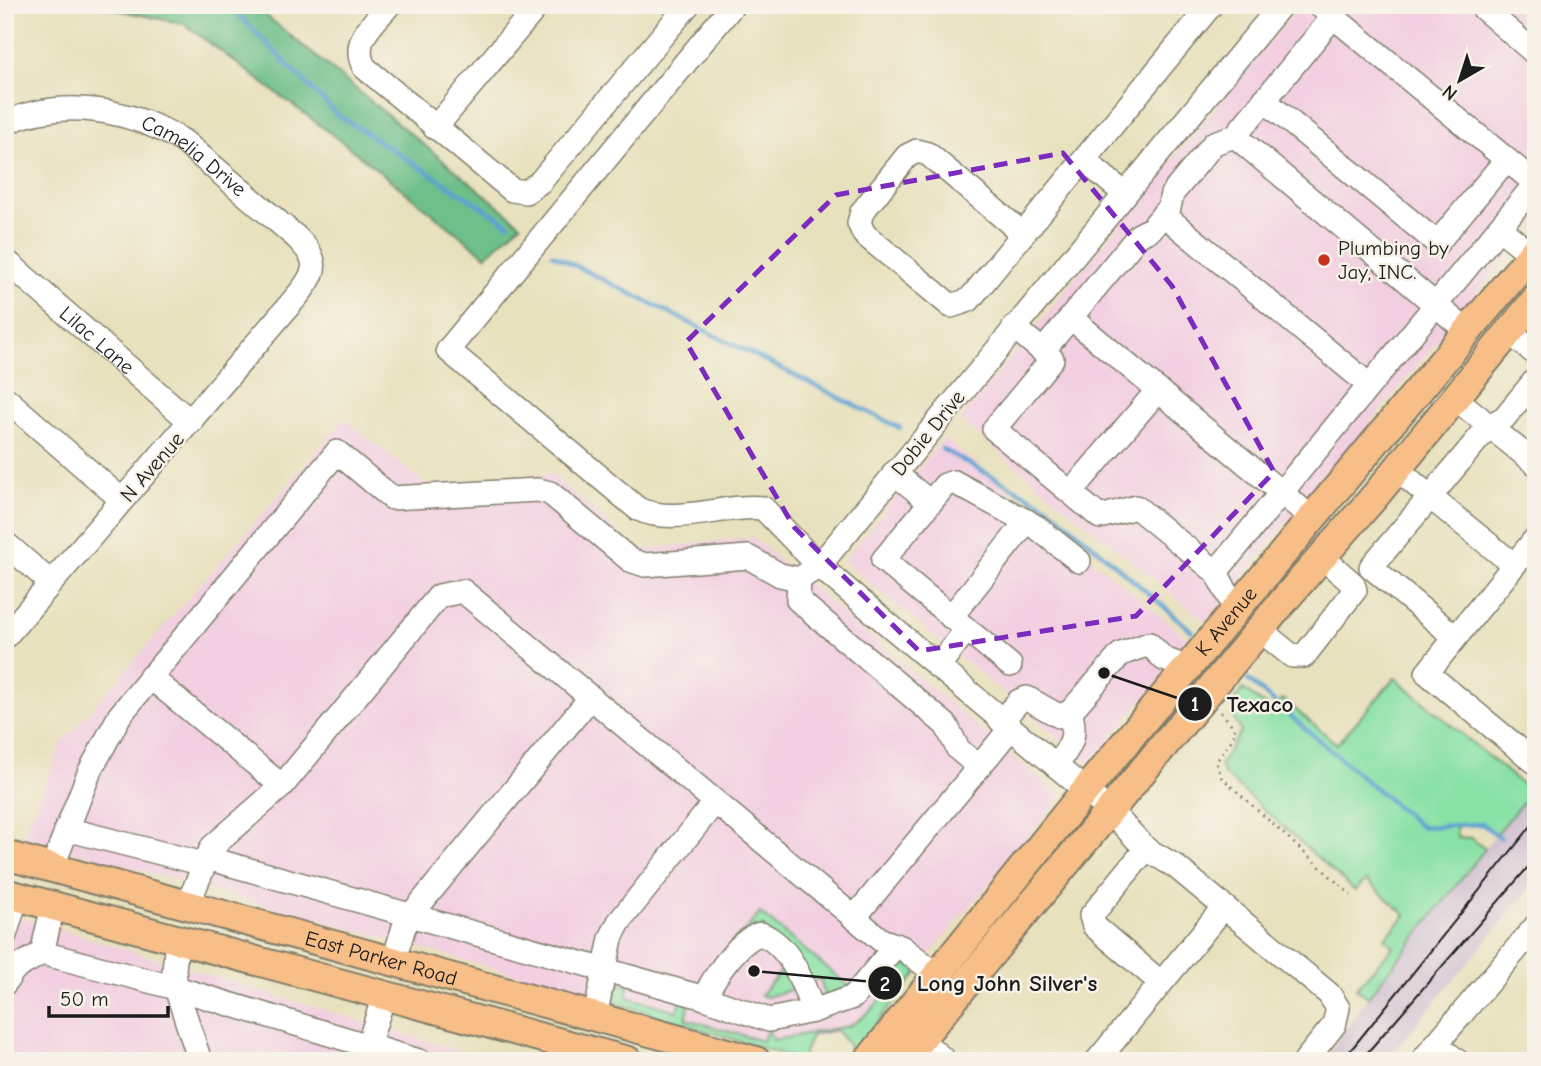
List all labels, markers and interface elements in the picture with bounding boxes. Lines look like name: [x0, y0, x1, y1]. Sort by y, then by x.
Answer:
north arrow: [1426, 46, 1496, 116]
text: N: [1438, 80, 1462, 105]
street label: Camelia Drive: [138, 110, 251, 201]
place label: Plumbing by Jay, INC.: [1338, 236, 1449, 284]
marker: Plumbing by Jay, INC.: [1316, 252, 1332, 268]
street label: Lilac Lane: [55, 301, 139, 379]
street label: Dobie Drive: [886, 385, 970, 481]
street label: N Avenue: [115, 427, 189, 507]
street label: K Avenue: [1190, 582, 1262, 661]
callout: Texaco: [1178, 682, 1307, 726]
text: Texaco: [1227, 691, 1293, 718]
text: 1: [1191, 692, 1199, 716]
street label: East Parker Road: [303, 926, 460, 990]
callout: Long John Silver's: [868, 961, 1111, 1005]
text: Long John Silver's: [917, 970, 1097, 997]
text: 2: [880, 972, 890, 996]
scale bar: [49, 975, 168, 1019]
text: 50 m: [60, 987, 109, 1011]

